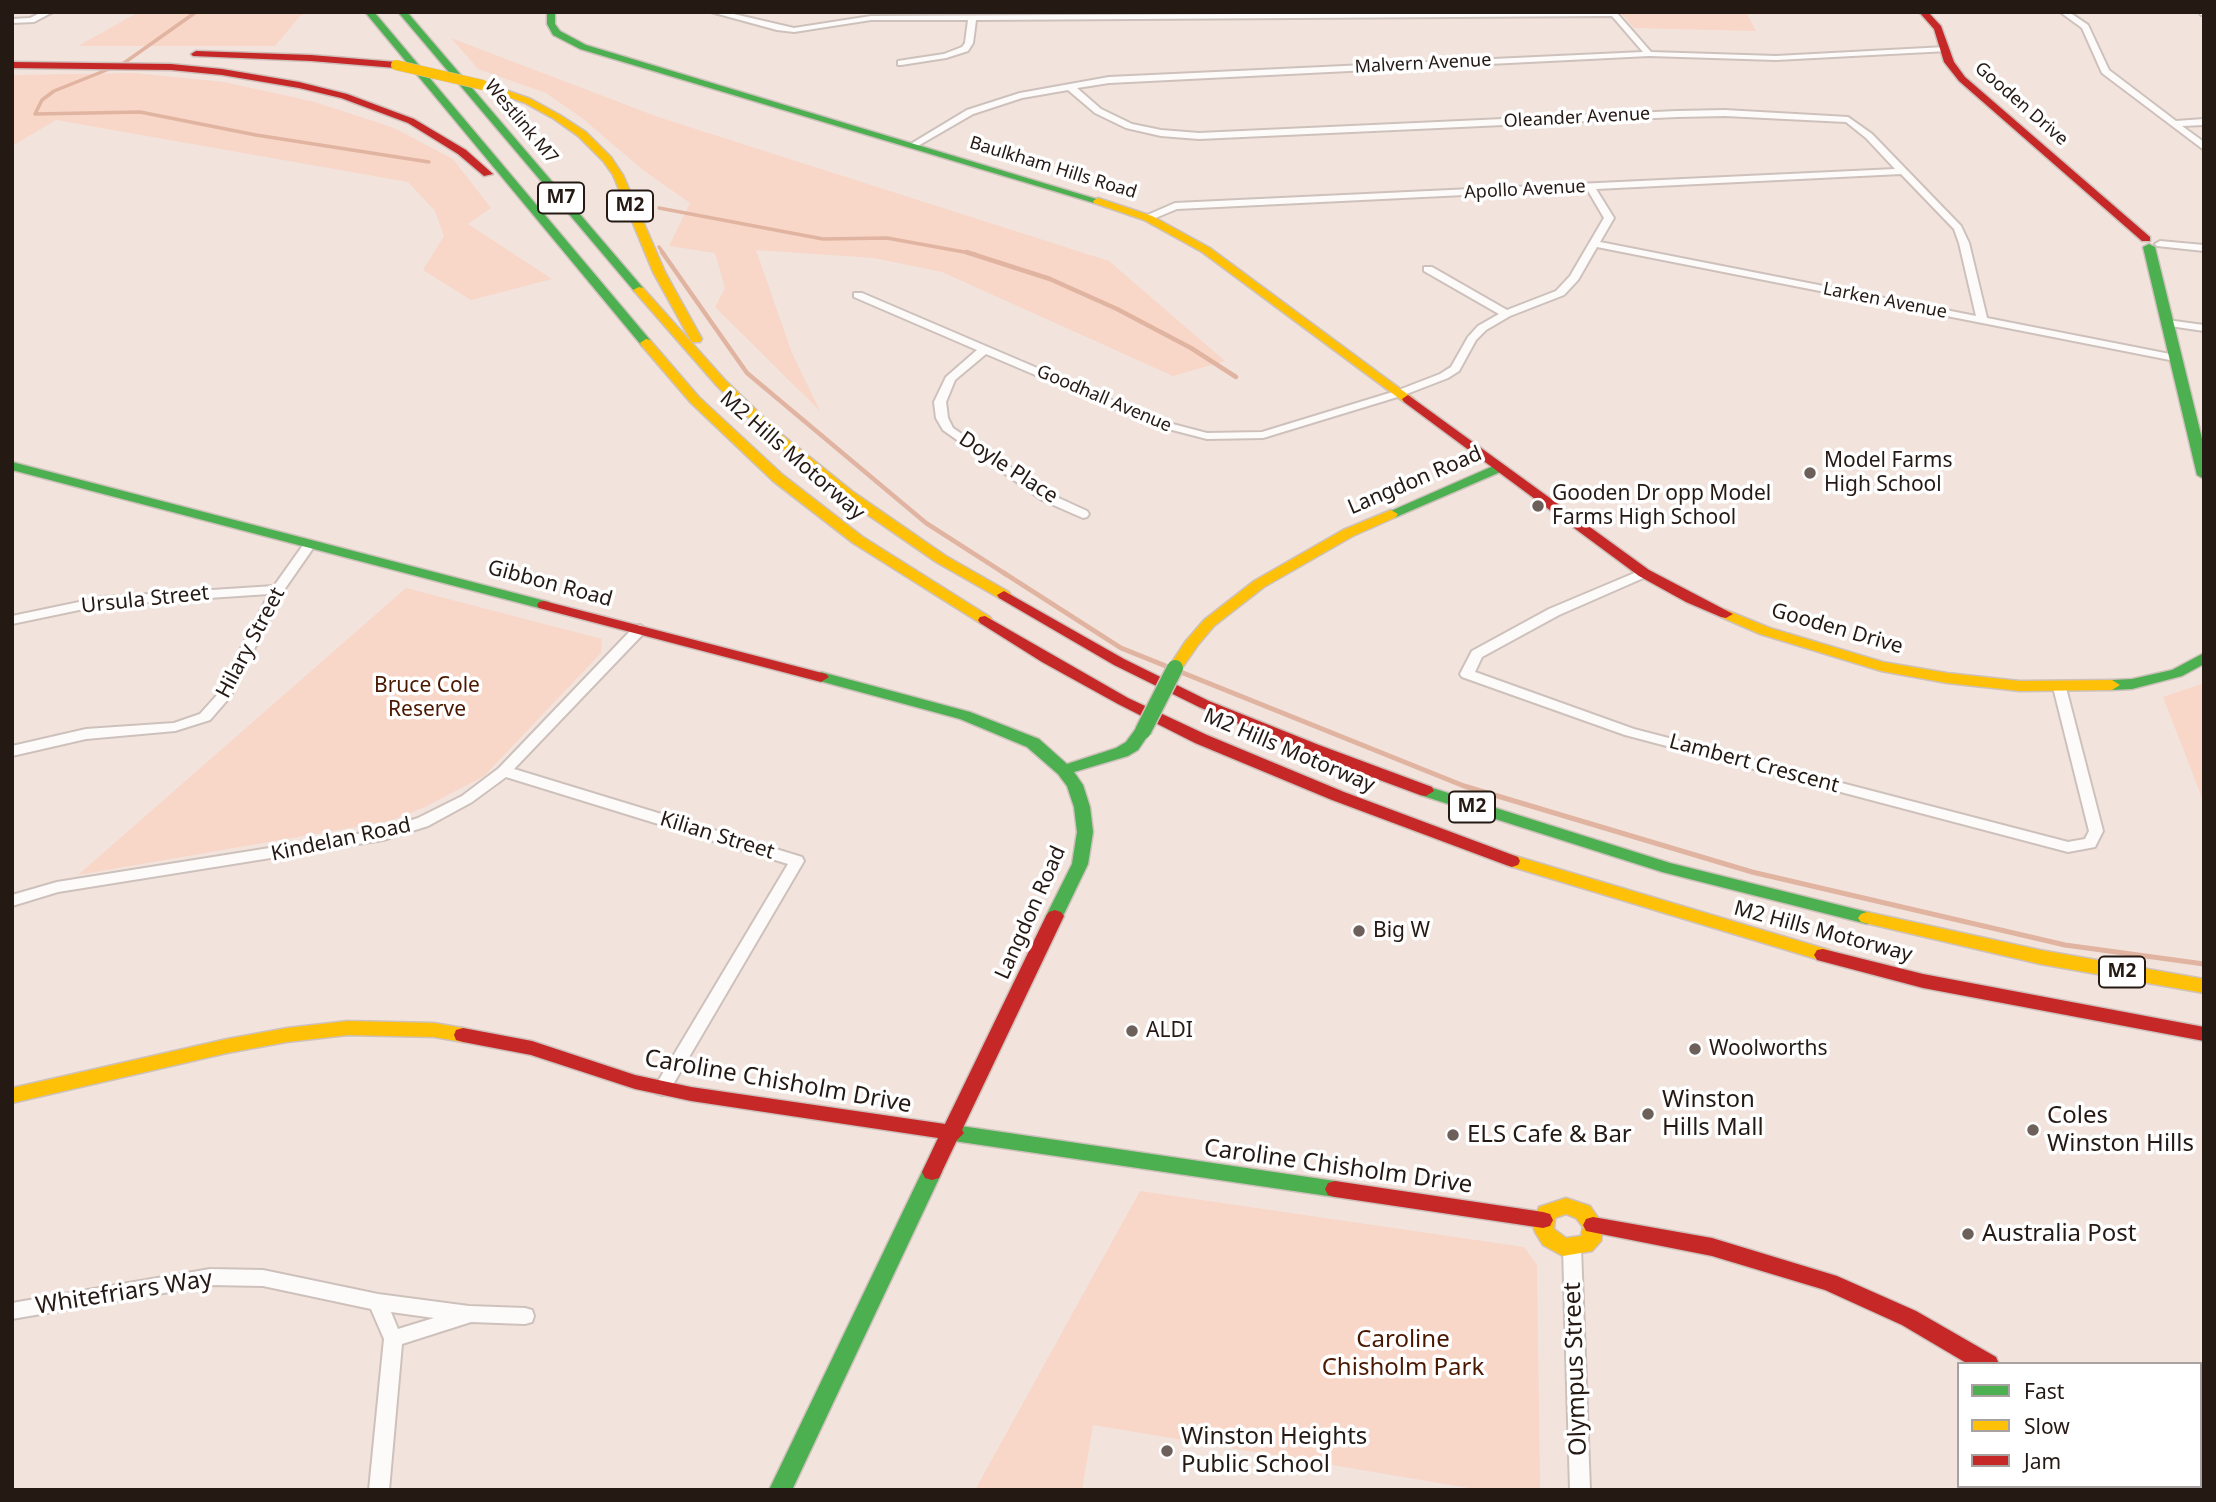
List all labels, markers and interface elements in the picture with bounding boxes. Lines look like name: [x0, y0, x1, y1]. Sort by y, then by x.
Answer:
street label: Malvern Avenue: [1354, 50, 1492, 78]
street label: Gooden Drive: [1970, 58, 2072, 150]
street label: Westlink M7: [480, 76, 562, 168]
street label: Oleander Avenue: [1503, 103, 1651, 133]
street label: Baulkham Hills Road: [967, 132, 1139, 204]
street label: Apollo Avenue: [1464, 176, 1586, 204]
road number: M7: [538, 182, 584, 214]
road number: M2: [607, 190, 653, 222]
street label: Larken Avenue: [1821, 278, 1949, 324]
street label: Goodhall Avenue: [1033, 361, 1175, 437]
street label: M2 Hills Motorway: [714, 386, 870, 526]
street label: Doyle Place: [954, 427, 1062, 509]
street label: Langdon Road: [1344, 441, 1486, 521]
place label: Model Farms High School: [1824, 448, 1952, 498]
marker: Model Farms High School: [1802, 465, 1818, 481]
place label: Gooden Dr opp Model Farms High School: [1552, 481, 1771, 531]
marker: Gooden Dr opp Model Farms High School: [1530, 498, 1546, 514]
street label: Gibbon Road: [485, 555, 615, 613]
street label: Ursula Street: [80, 581, 210, 619]
street label: Hilary Street: [211, 583, 291, 703]
street label: Gooden Drive: [1768, 598, 1906, 660]
park label: Bruce Cole Reserve: [374, 673, 480, 723]
street label: M2 Hills Motorway: [1200, 704, 1378, 798]
street label: Lambert Crescent: [1666, 729, 1842, 799]
road number: M2: [1449, 792, 1495, 822]
street label: Kilian Street: [657, 807, 777, 865]
street label: Kindelan Road: [269, 813, 413, 867]
street label: Langdon Road: [990, 842, 1072, 984]
street label: M2 Hills Motorway: [1731, 896, 1915, 968]
place label: Big W: [1373, 918, 1430, 944]
marker: Big W: [1351, 923, 1367, 939]
road number: M2: [2099, 956, 2145, 988]
place label: ALDI: [1146, 1018, 1193, 1044]
marker: ALDI: [1124, 1023, 1140, 1039]
place label: Woolworths: [1709, 1036, 1827, 1062]
marker: Woolworths: [1687, 1041, 1703, 1057]
street label: Caroline Chisholm Drive: [642, 1044, 914, 1120]
place label: Winston Hills Mall: [1662, 1086, 1764, 1142]
place label: Coles Winston Hills: [2047, 1102, 2194, 1158]
marker: Winston Hills Mall: [1640, 1106, 1656, 1122]
place label: ELS Cafe & Bar: [1467, 1121, 1632, 1149]
marker: Coles Winston Hills: [2025, 1122, 2041, 1138]
marker: ELS Cafe & Bar: [1445, 1127, 1461, 1143]
street label: Caroline Chisholm Drive: [1202, 1134, 1474, 1200]
place label: Australia Post: [1982, 1220, 2137, 1248]
marker: Australia Post: [1960, 1226, 1976, 1242]
street label: Whitefriars Way: [34, 1265, 214, 1321]
street label: Olympus Street: [1559, 1282, 1593, 1456]
park label: Caroline Chisholm Park: [1322, 1326, 1484, 1382]
legend: [1957, 1362, 2202, 1488]
text: Fast: [2024, 1377, 2064, 1405]
text: Slow: [2024, 1412, 2070, 1440]
place label: Winston Heights Public School: [1181, 1423, 1367, 1479]
marker: Winston Heights Public School: [1159, 1443, 1175, 1459]
text: Jam: [2024, 1447, 2061, 1475]

